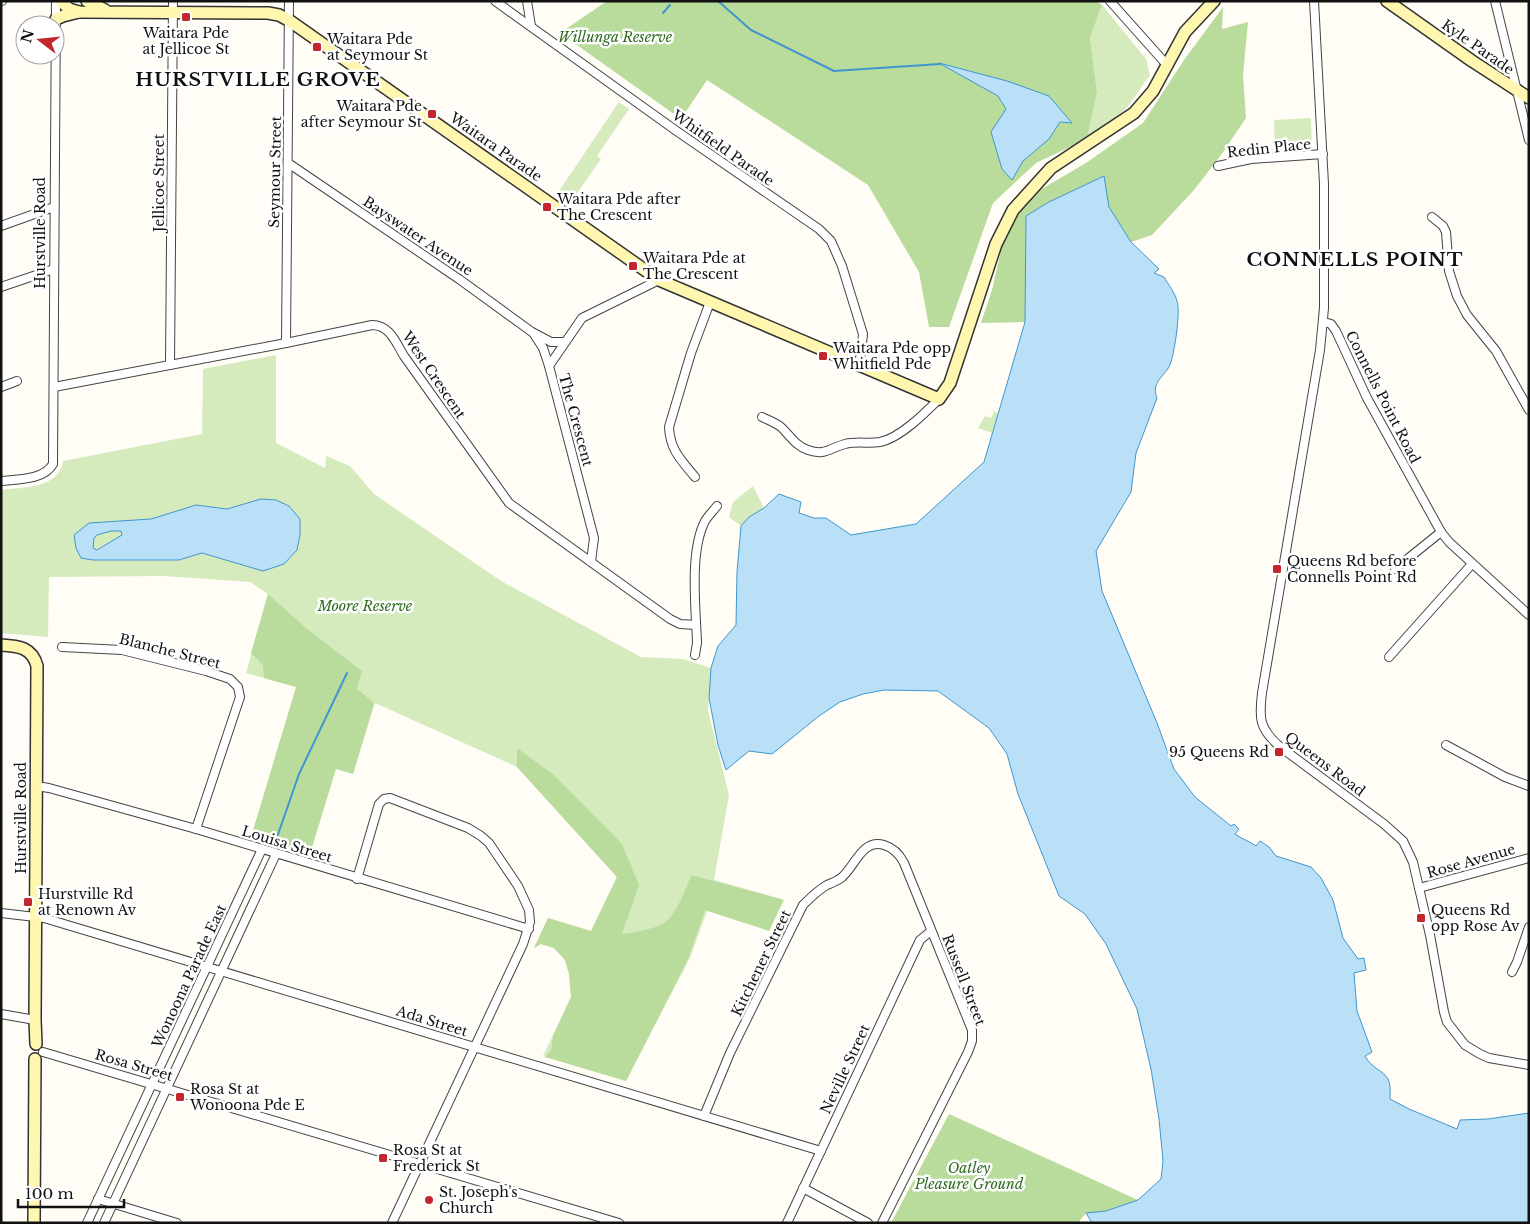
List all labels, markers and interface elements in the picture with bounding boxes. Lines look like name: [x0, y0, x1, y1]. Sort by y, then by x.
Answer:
marker: Waitara Pde at Jellicoe St: [180, 11, 192, 23]
north arrow: [15, 15, 65, 65]
street label: Kyle Parade: [1438, 15, 1518, 79]
place label: Waitara Pde at Jellicoe St: [142, 24, 230, 58]
text: N: [17, 28, 38, 45]
park label: Willunga Reserve: [558, 28, 673, 46]
place label: Waitara Pde at Seymour St: [326, 30, 429, 64]
marker: Waitara Pde at Seymour St: [311, 41, 323, 53]
district label: HURSTVILLE GROVE: [135, 68, 381, 91]
place label: Waitara Pde after Seymour St: [301, 97, 423, 131]
street label: Whitfield Parade: [668, 105, 778, 190]
marker: Waitara Pde after Seymour St: [426, 108, 438, 120]
street label: Waitara Parade: [446, 108, 545, 185]
street label: Seymour Street: [265, 115, 285, 228]
street label: Jellicoe Street: [150, 133, 168, 234]
street label: Redin Place: [1226, 135, 1312, 161]
street label: Hurstville Road: [31, 176, 49, 289]
place label: Waitara Pde after The Crescent: [556, 190, 681, 224]
street label: Bayswater Avenue: [359, 192, 477, 280]
marker: Waitara Pde after The Crescent: [541, 201, 553, 213]
district label: CONNELLS POINT: [1247, 248, 1463, 271]
place label: Waitara Pde at The Crescent: [642, 249, 747, 283]
marker: Waitara Pde at The Crescent: [627, 260, 639, 272]
street label: West Crescent: [398, 327, 470, 423]
street label: Connells Point Road: [1342, 328, 1425, 467]
place label: Waitara Pde opp Whitfield Pde: [832, 339, 951, 373]
marker: Waitara Pde opp Whitfield Pde: [817, 350, 829, 362]
street label: The Crescent: [555, 372, 597, 469]
place label: Queens Rd before Connells Point Rd: [1287, 552, 1417, 586]
marker: Queens Rd before Connells Point Rd: [1271, 563, 1283, 575]
park label: Moore Reserve: [317, 597, 413, 615]
street label: Blanche Street: [117, 630, 223, 672]
street label: Queens Road: [1281, 728, 1369, 800]
place label: 95 Queens Rd: [1169, 743, 1270, 761]
marker: 95 Queens Rd: [1273, 746, 1285, 758]
street label: Hurstville Road: [12, 761, 30, 874]
street label: Louisa Street: [240, 822, 335, 866]
street label: Rose Avenue: [1425, 840, 1517, 882]
place label: Hurstville Rd at Renown Av: [38, 885, 137, 919]
marker: Hurstville Rd at Renown Av: [22, 896, 34, 908]
street label: Wonoona Parade East: [147, 901, 231, 1052]
place label: Queens Rd opp Rose Av: [1431, 901, 1520, 935]
street label: Kitchener Street: [727, 906, 795, 1019]
marker: Queens Rd opp Rose Av: [1415, 912, 1427, 924]
street label: Russell Street: [938, 932, 990, 1029]
street label: Ada Street: [393, 1001, 471, 1041]
street label: Neville Street: [816, 1021, 874, 1117]
street label: Rosa Street: [93, 1045, 176, 1085]
place label: Rosa St at Wonoona Pde E: [189, 1080, 305, 1114]
marker: Rosa St at Wonoona Pde E: [174, 1091, 186, 1103]
place label: Rosa St at Frederick St: [393, 1141, 481, 1175]
marker: Rosa St at Frederick St: [377, 1152, 389, 1164]
park label: Oatley Pleasure Ground: [914, 1159, 1024, 1193]
scale bar: [18, 1176, 124, 1208]
place label: St. Joseph's Church: [439, 1183, 518, 1217]
text: 100 m: [25, 1184, 74, 1203]
marker: St. Joseph's Church: [423, 1194, 435, 1206]

